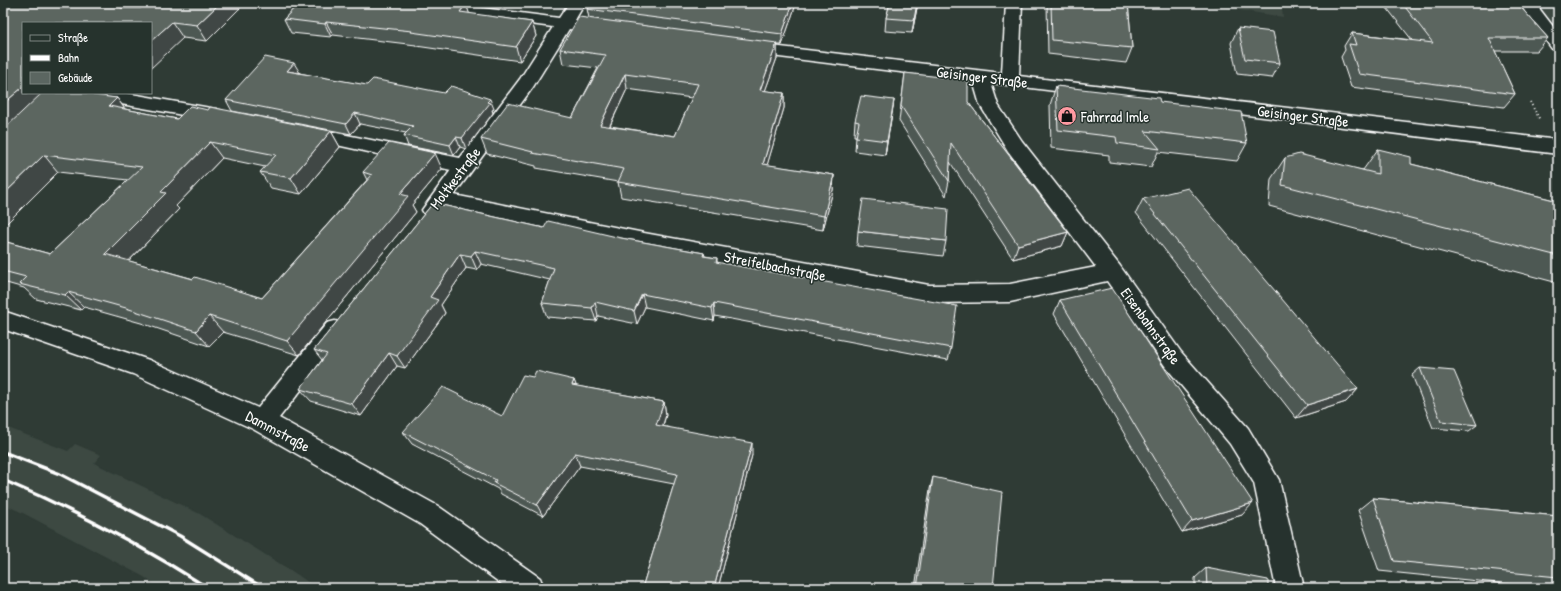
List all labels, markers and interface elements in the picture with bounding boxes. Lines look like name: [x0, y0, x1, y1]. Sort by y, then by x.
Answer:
legend: [22, 22, 152, 94]
text: Straße: [58, 29, 88, 46]
text: Bahn: [58, 49, 79, 66]
street label: Geisinger Straße: [935, 61, 1029, 93]
text: Gebäude: [58, 69, 93, 86]
street label: Geisinger Straße: [1256, 100, 1350, 132]
shop icon: Fahrrad Imle: [1056, 105, 1078, 127]
place label: Fahrrad Imle: [1080, 106, 1149, 127]
street label: Moltkestraße: [425, 143, 485, 213]
street label: Streifelbachstraße: [722, 246, 828, 286]
street label: Eisenbahnstraße: [1116, 283, 1186, 369]
street label: Dammstraße: [242, 405, 314, 457]

